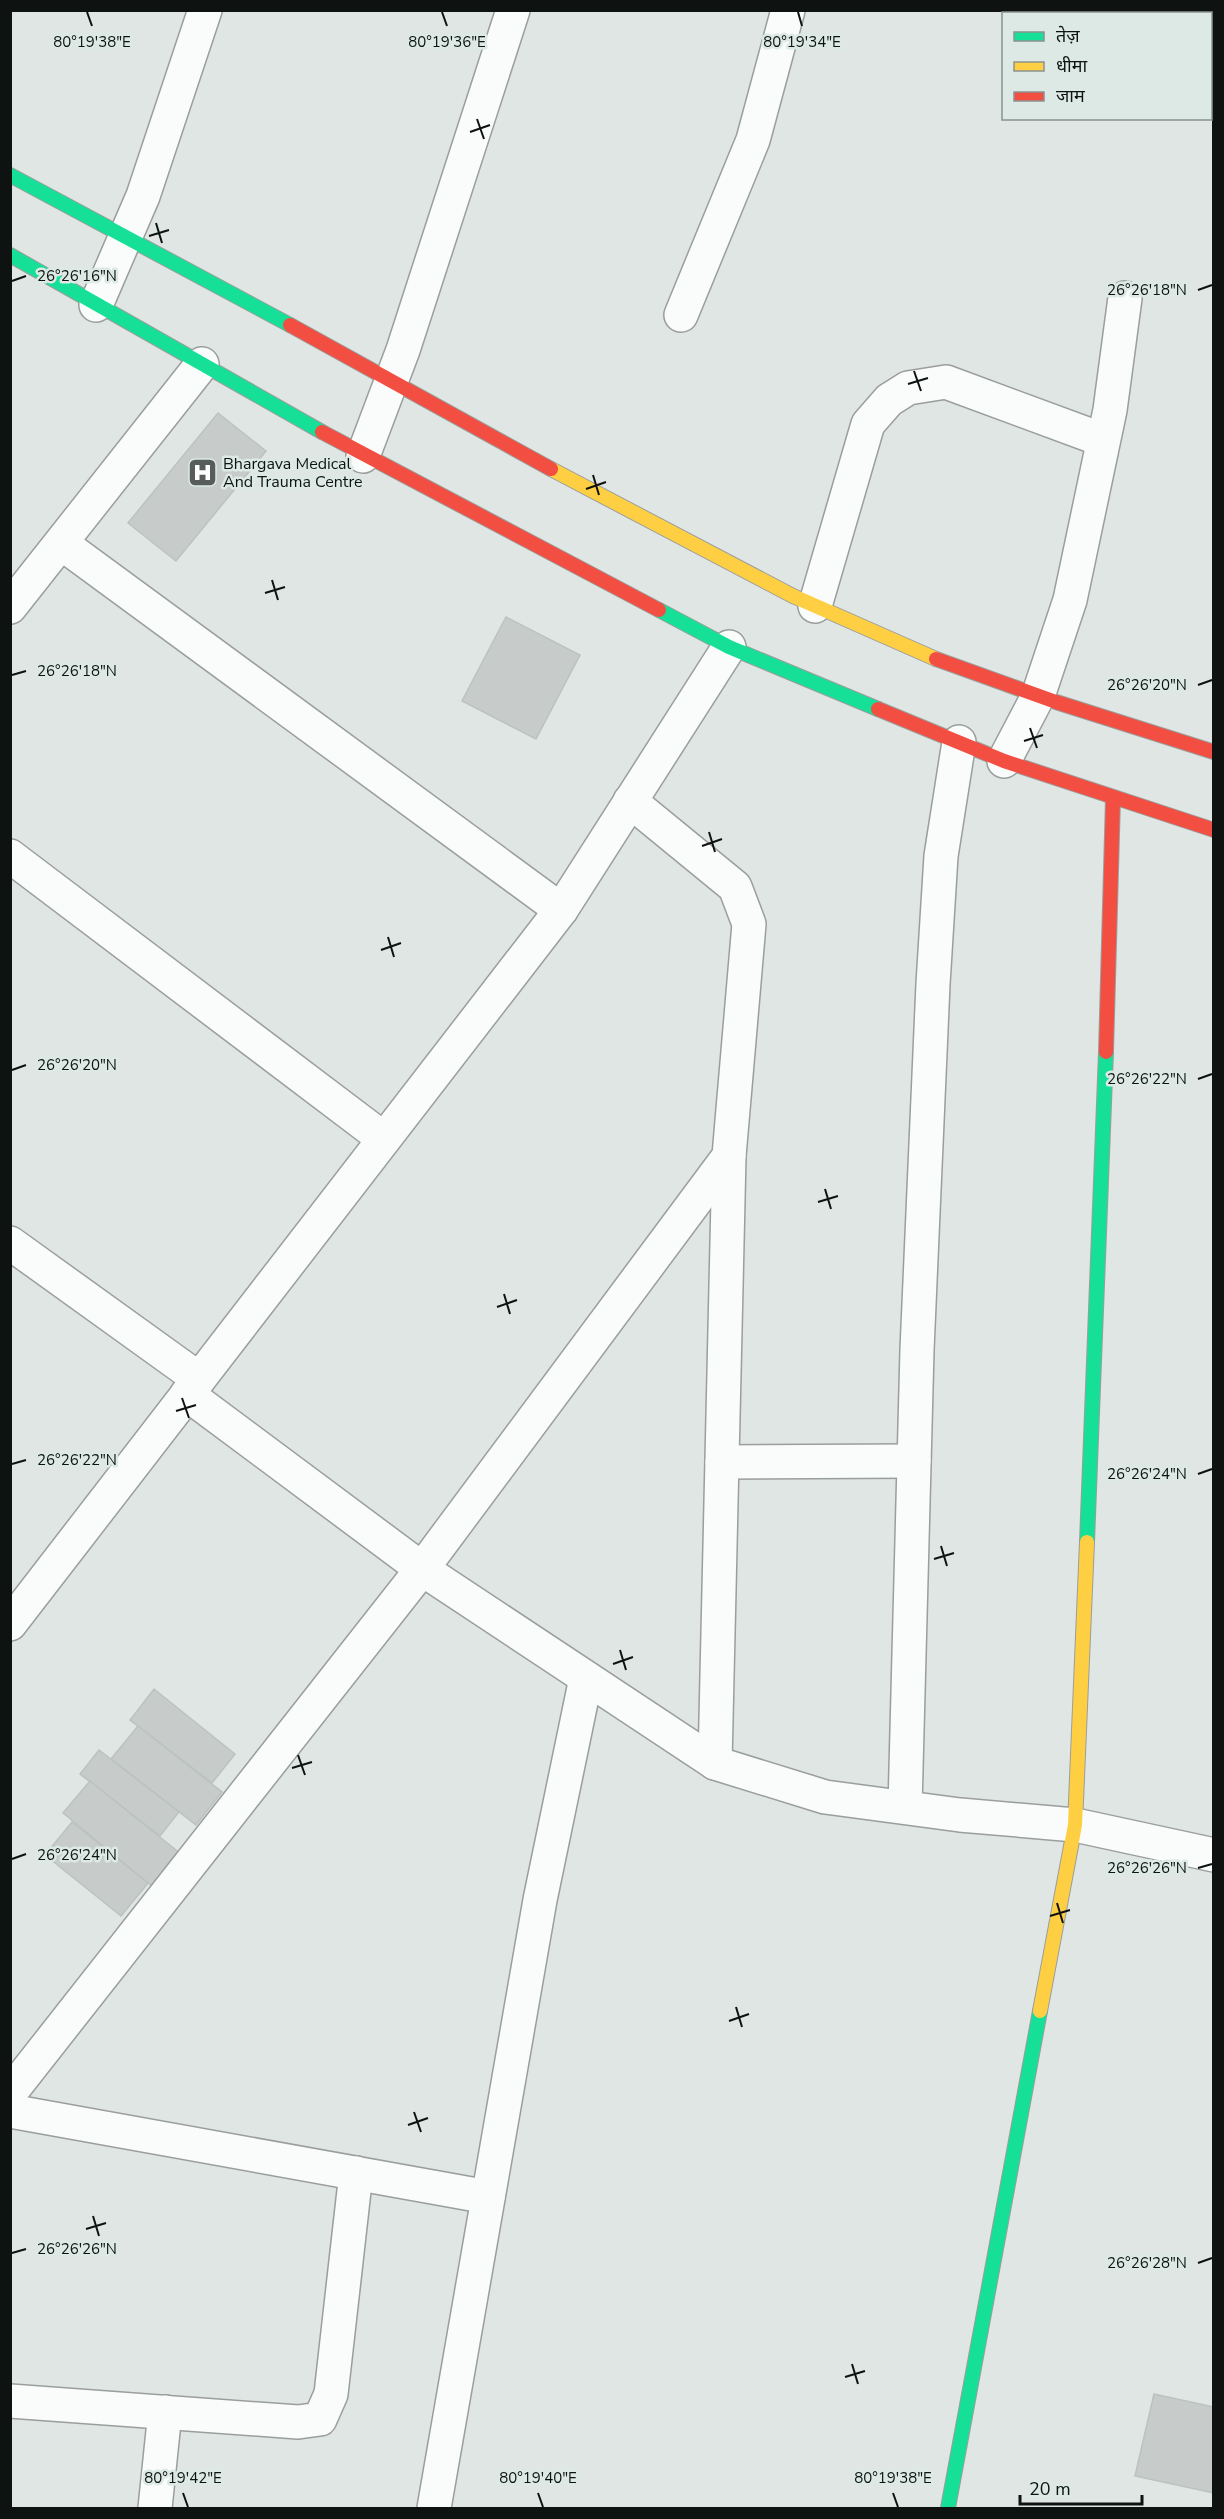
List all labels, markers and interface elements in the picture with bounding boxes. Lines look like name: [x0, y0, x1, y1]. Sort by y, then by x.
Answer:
legend: [1002, 12, 1212, 120]
text: तेज़: [1056, 24, 1080, 48]
text: 80°19'38"E: [53, 32, 131, 52]
text: 80°19'36"E: [408, 32, 486, 52]
text: 80°19'34"E: [763, 32, 841, 52]
text: धीमा: [1056, 54, 1087, 78]
text: जाम: [1056, 84, 1086, 108]
text: 26°26'16"N: [37, 266, 117, 286]
text: 26°26'18"N: [1107, 280, 1187, 300]
place label: Bhargava Medical And Trauma Centre: [223, 453, 363, 493]
hospital icon: Bhargava Medical And Trauma Centre: [186, 457, 218, 489]
text: 26°26'18"N: [37, 661, 117, 681]
text: 26°26'20"N: [1107, 675, 1187, 695]
text: 26°26'20"N: [37, 1055, 117, 1075]
text: 26°26'22"N: [1107, 1069, 1187, 1089]
text: 26°26'22"N: [37, 1450, 117, 1470]
text: 26°26'24"N: [1107, 1464, 1187, 1484]
text: 26°26'24"N: [37, 1845, 117, 1865]
text: 26°26'26"N: [1107, 1858, 1187, 1878]
text: 26°26'26"N: [37, 2239, 117, 2259]
text: 26°26'28"N: [1107, 2253, 1187, 2273]
text: 80°19'42"E: [144, 2468, 222, 2488]
text: 80°19'40"E: [499, 2468, 577, 2488]
text: 80°19'38"E: [854, 2468, 932, 2488]
scale bar: [1020, 2468, 1142, 2506]
text: 20 m: [1029, 2477, 1071, 2501]

